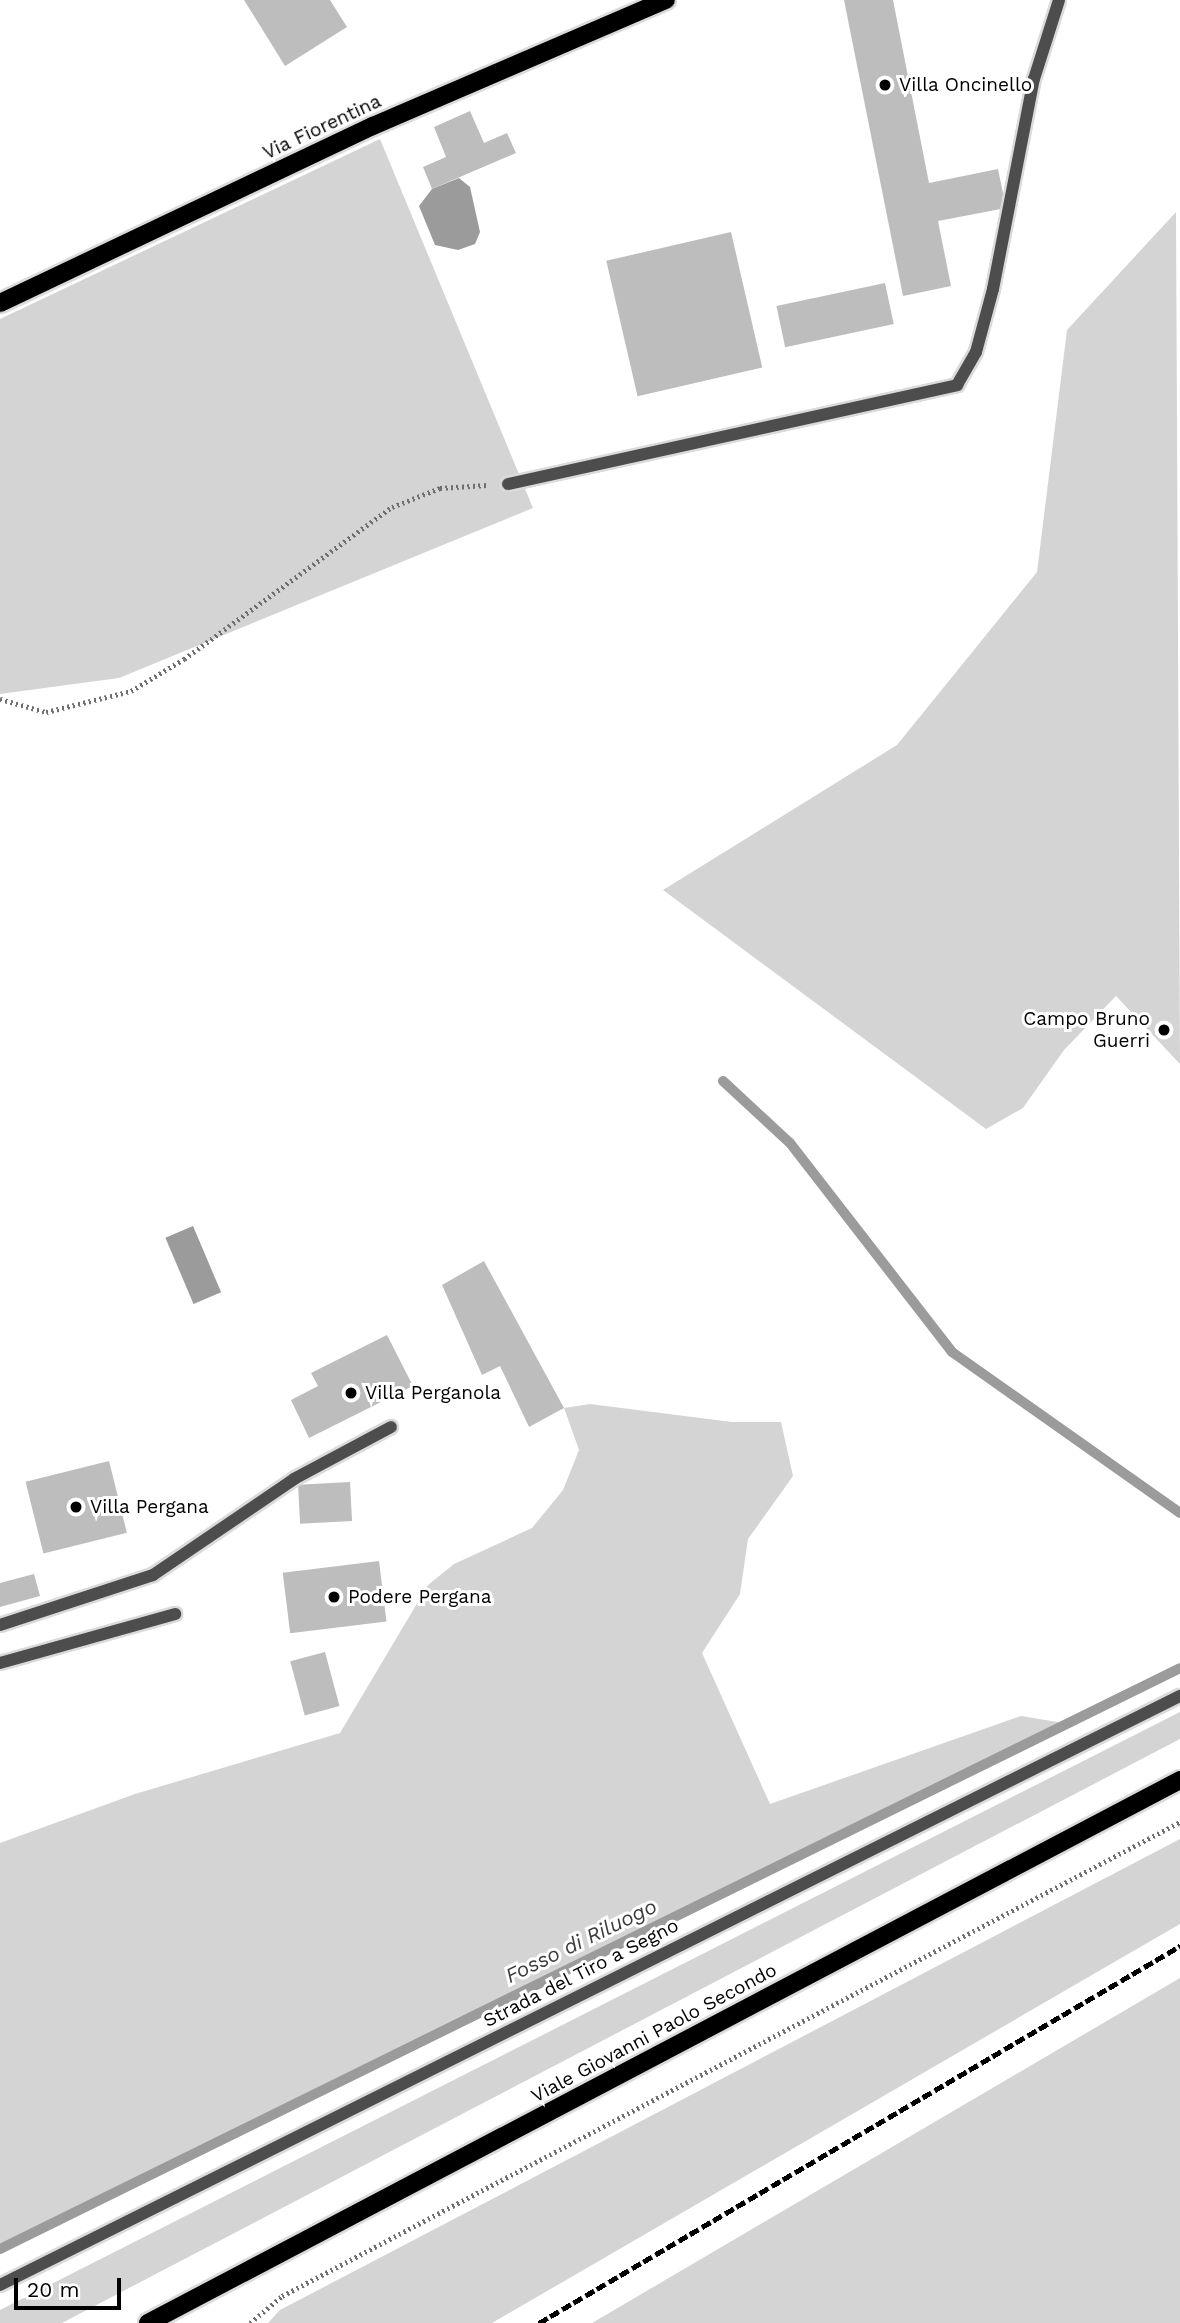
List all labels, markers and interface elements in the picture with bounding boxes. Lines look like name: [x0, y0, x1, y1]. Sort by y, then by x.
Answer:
place label: Villa Oncinello: [899, 74, 1033, 96]
marker: Villa Oncinello: [877, 77, 893, 93]
street label: Via Fiorentina: [259, 90, 385, 164]
place label: Campo Bruno Guerri: [1023, 1008, 1150, 1052]
marker: Campo Bruno Guerri: [1156, 1022, 1172, 1038]
place label: Villa Perganola: [365, 1382, 501, 1404]
marker: Villa Perganola: [343, 1385, 359, 1401]
place label: Villa Pergana: [90, 1496, 209, 1518]
marker: Villa Pergana: [68, 1499, 84, 1515]
place label: Podere Pergana: [348, 1586, 492, 1608]
marker: Podere Pergana: [326, 1589, 342, 1605]
water label: Fosso di Riluogo: [501, 1893, 661, 1989]
street label: Strada del Tiro a Segno: [479, 1913, 683, 2033]
street label: Viale Giovanni Paolo Secondo: [527, 1958, 781, 2108]
scale bar: [18, 2264, 124, 2308]
text: 20 m: [27, 2277, 79, 2302]

